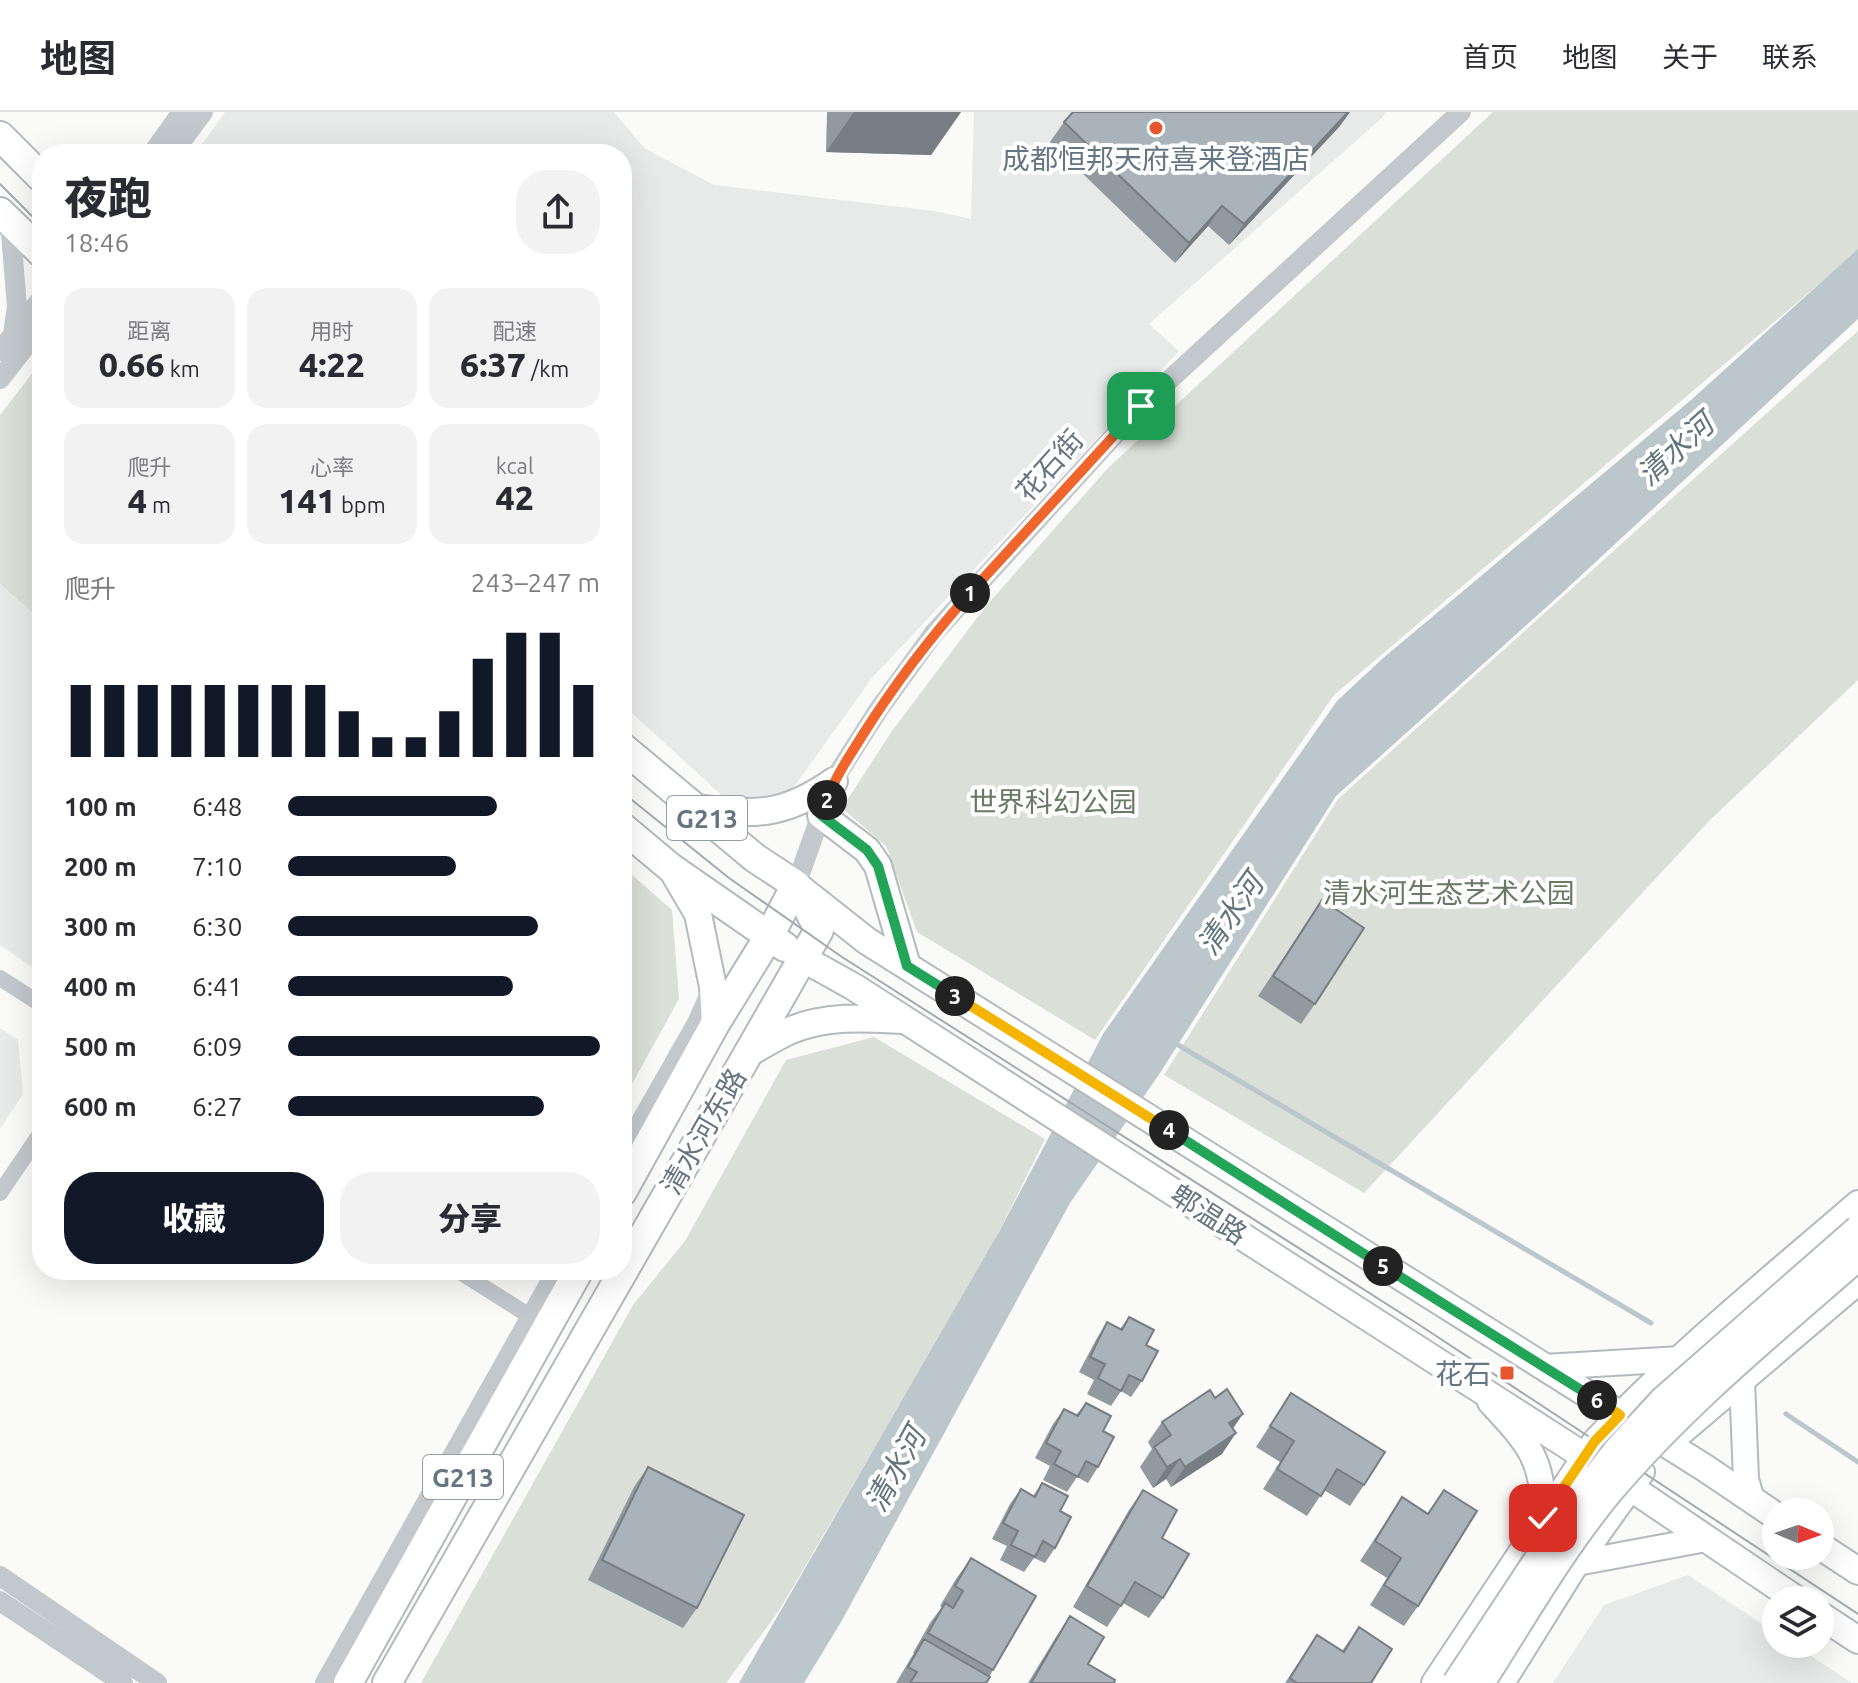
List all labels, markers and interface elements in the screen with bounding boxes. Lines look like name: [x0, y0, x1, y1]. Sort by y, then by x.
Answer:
text: 地图: [40, 37, 116, 79]
text: 首页: [1462, 41, 1518, 72]
text: 地图: [1562, 41, 1618, 72]
text: 关于: [1662, 41, 1718, 72]
text: 联系: [1762, 41, 1818, 72]
marker: 成都恒邦天府喜来登酒店: [1147, 119, 1165, 137]
place label: 成都恒邦天府喜来登酒店: [1002, 143, 1310, 174]
button: share: [516, 170, 600, 254]
text: 夜跑: [64, 173, 152, 222]
text: 18:46: [64, 228, 129, 257]
text: 距离: [127, 318, 171, 343]
text: 用时: [310, 318, 354, 343]
text: 配速: [493, 318, 537, 343]
text: 0.66: [99, 345, 165, 383]
text: 4:22: [299, 345, 365, 383]
text: 6:37: [460, 345, 526, 383]
text: km: [165, 356, 200, 381]
text: /km: [526, 356, 569, 381]
pin: [1107, 372, 1175, 440]
icon: arrive: [1119, 384, 1163, 428]
water label: 清水河: [1630, 403, 1724, 492]
street label: 花石街: [1009, 423, 1089, 507]
text: kcal: [496, 453, 534, 478]
text: 爬升: [127, 454, 171, 479]
text: 心率: [310, 454, 354, 479]
text: 42: [495, 478, 534, 516]
text: 4: [128, 481, 147, 519]
text: 141: [278, 481, 336, 519]
text: m: [147, 492, 171, 517]
text: bpm: [336, 492, 386, 517]
text: 243–247 m: [471, 568, 600, 597]
pin: 1: [950, 573, 990, 613]
text: 爬升: [64, 574, 116, 603]
text: 1: [964, 580, 976, 605]
pin: 2: [807, 780, 847, 820]
park label: 世界科幻公园: [969, 786, 1137, 817]
text: 2: [821, 787, 833, 812]
text: 100 m: [64, 792, 137, 821]
text: 6:48: [192, 792, 242, 821]
road number: G213: [667, 796, 747, 840]
text: 200 m: [64, 852, 137, 881]
text: 7:10: [192, 852, 242, 881]
water label: 清水河: [1190, 863, 1273, 961]
park label: 清水河生态艺术公园: [1323, 877, 1575, 908]
text: 300 m: [64, 912, 137, 941]
text: 6:30: [192, 912, 242, 941]
text: 400 m: [64, 972, 137, 1001]
text: 6:41: [192, 972, 242, 1001]
pin: 3: [935, 976, 975, 1016]
text: 3: [949, 983, 961, 1008]
text: 500 m: [64, 1032, 137, 1061]
text: 6:09: [192, 1032, 242, 1061]
street label: 清水河东路: [655, 1063, 751, 1199]
text: 600 m: [64, 1092, 137, 1121]
text: 6:27: [192, 1092, 242, 1121]
pin: 4: [1149, 1110, 1189, 1150]
text: 4: [1163, 1117, 1175, 1142]
button: 收藏: [64, 1172, 324, 1264]
button: 分享: [340, 1172, 600, 1264]
street label: 郫温路: [1165, 1178, 1253, 1250]
pin: 5: [1363, 1246, 1403, 1286]
text: 5: [1377, 1253, 1389, 1278]
place label: 花石: [1435, 1358, 1491, 1389]
marker: 花石: [1498, 1364, 1516, 1382]
pin: 6: [1577, 1380, 1617, 1420]
text: 6: [1591, 1387, 1603, 1412]
water label: 清水河: [858, 1417, 934, 1517]
road number: G213: [423, 1455, 503, 1499]
pin: [1509, 1484, 1577, 1552]
icon: check: [1521, 1496, 1565, 1540]
north arrow: [1762, 1498, 1834, 1570]
map controls: [1762, 1498, 1834, 1658]
button: layers: [1762, 1586, 1834, 1658]

